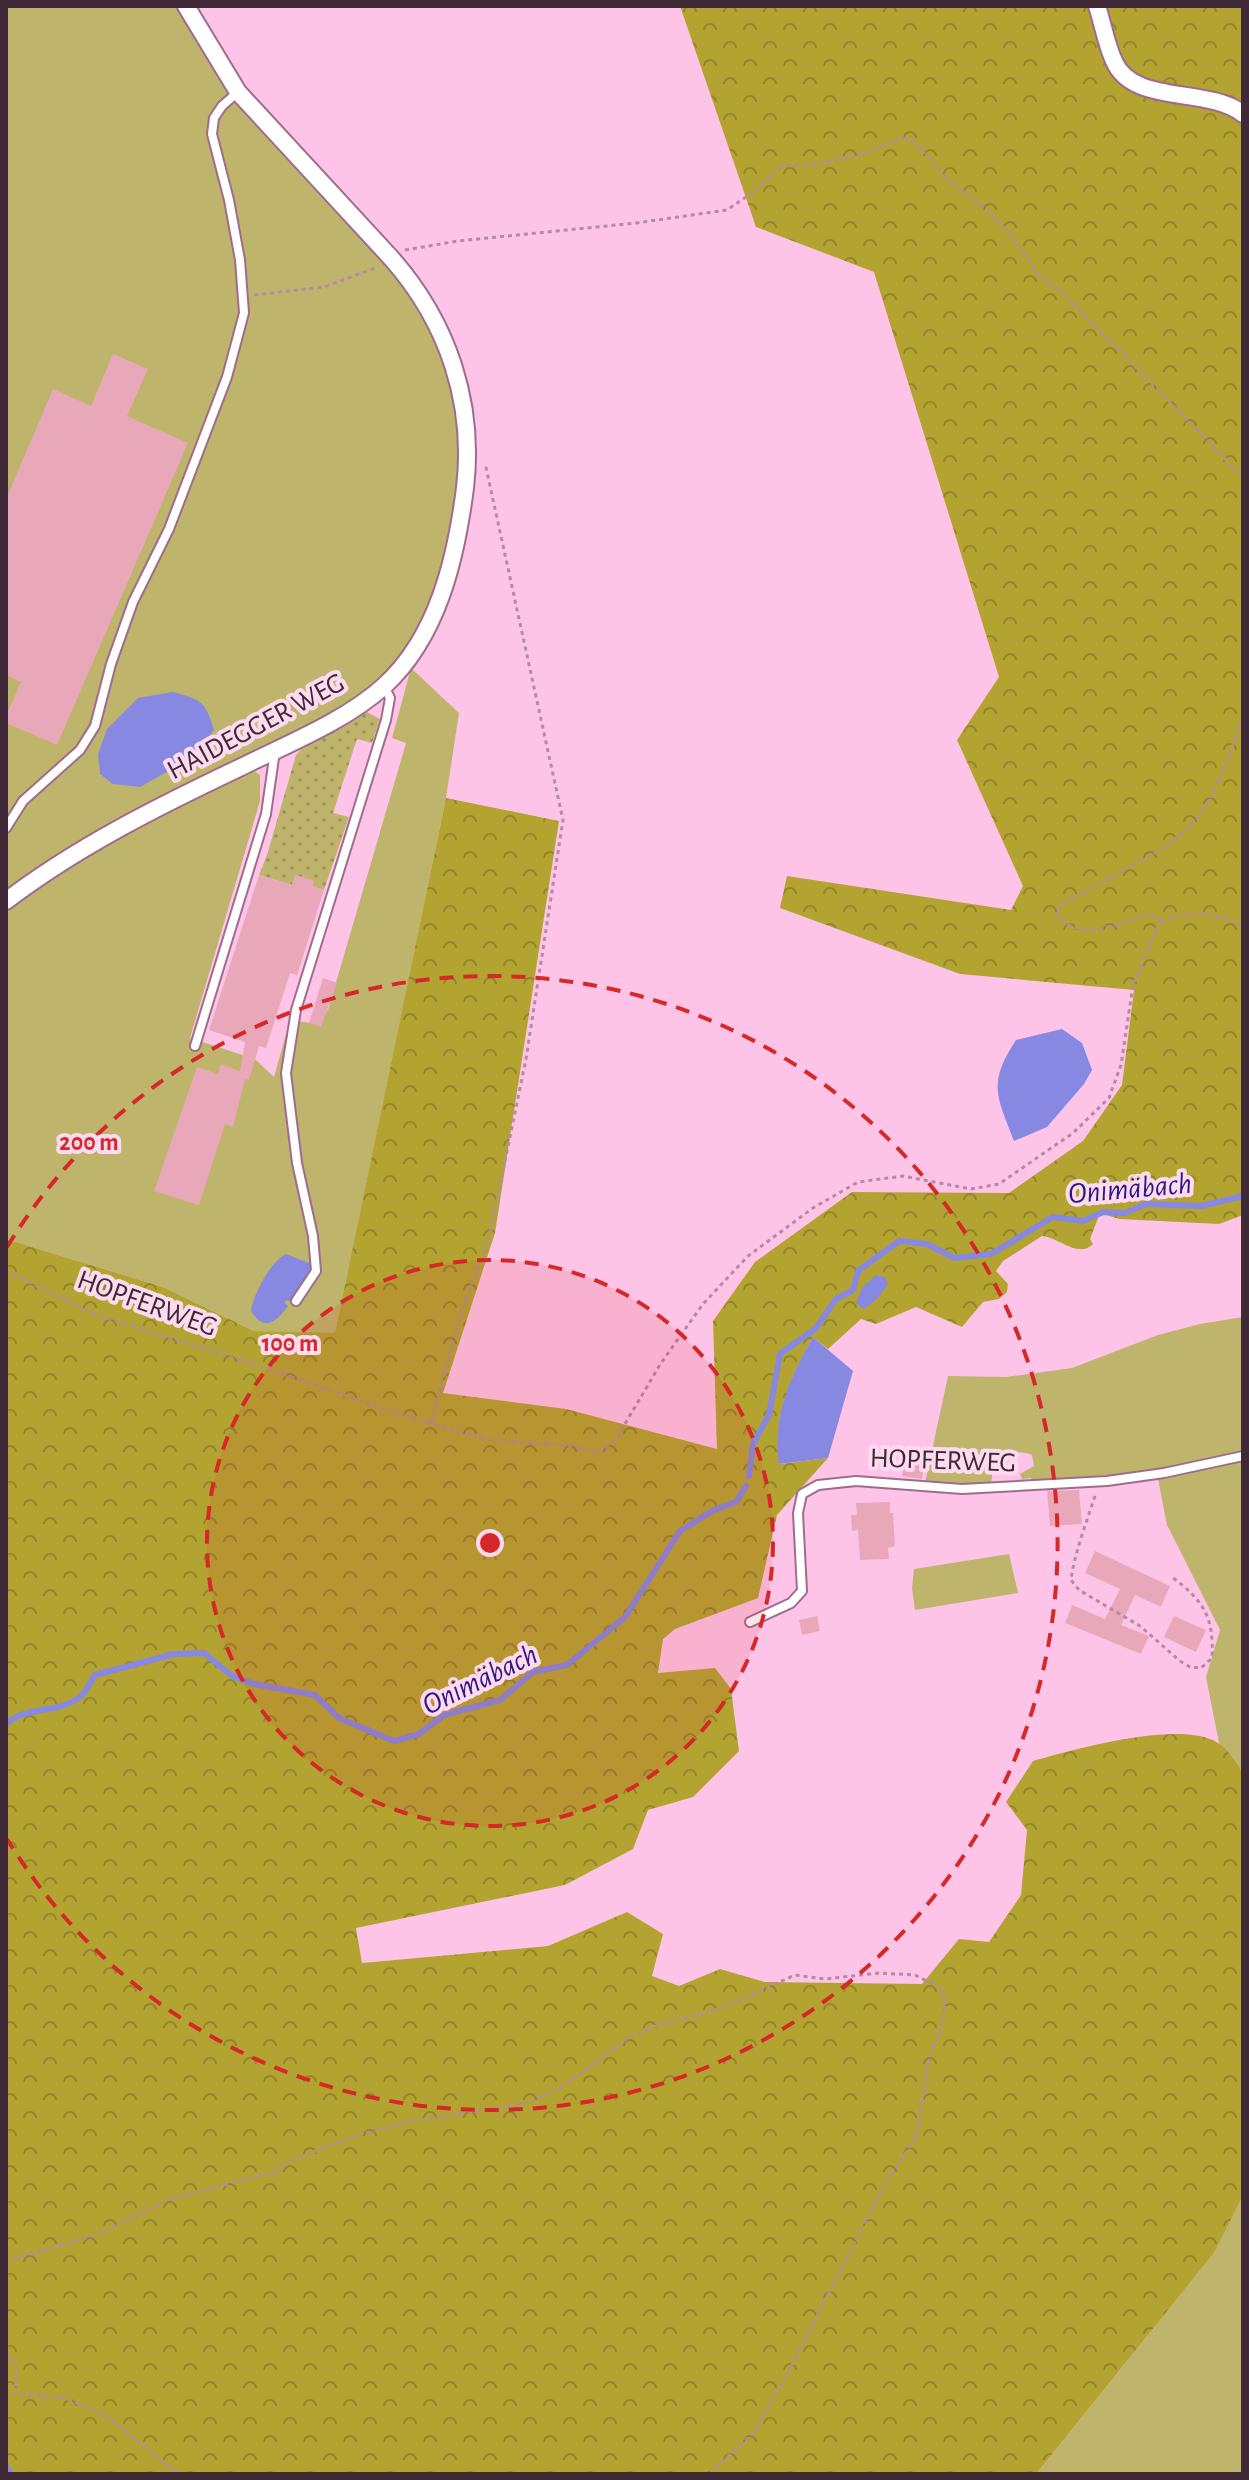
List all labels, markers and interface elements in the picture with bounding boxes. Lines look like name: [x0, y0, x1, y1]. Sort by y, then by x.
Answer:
street label: HAIDEGGER WEG: [163, 669, 349, 785]
text: 200 m: [59, 1131, 119, 1155]
water label: Onimäbach: [1067, 1169, 1193, 1209]
street label: HOPFERWEG: [73, 1266, 221, 1342]
text: 100 m: [262, 1332, 318, 1356]
street label: HOPFERWEG: [869, 1444, 1017, 1478]
centre of rings: [476, 1529, 504, 1557]
water label: Onimäbach: [418, 1639, 542, 1721]

